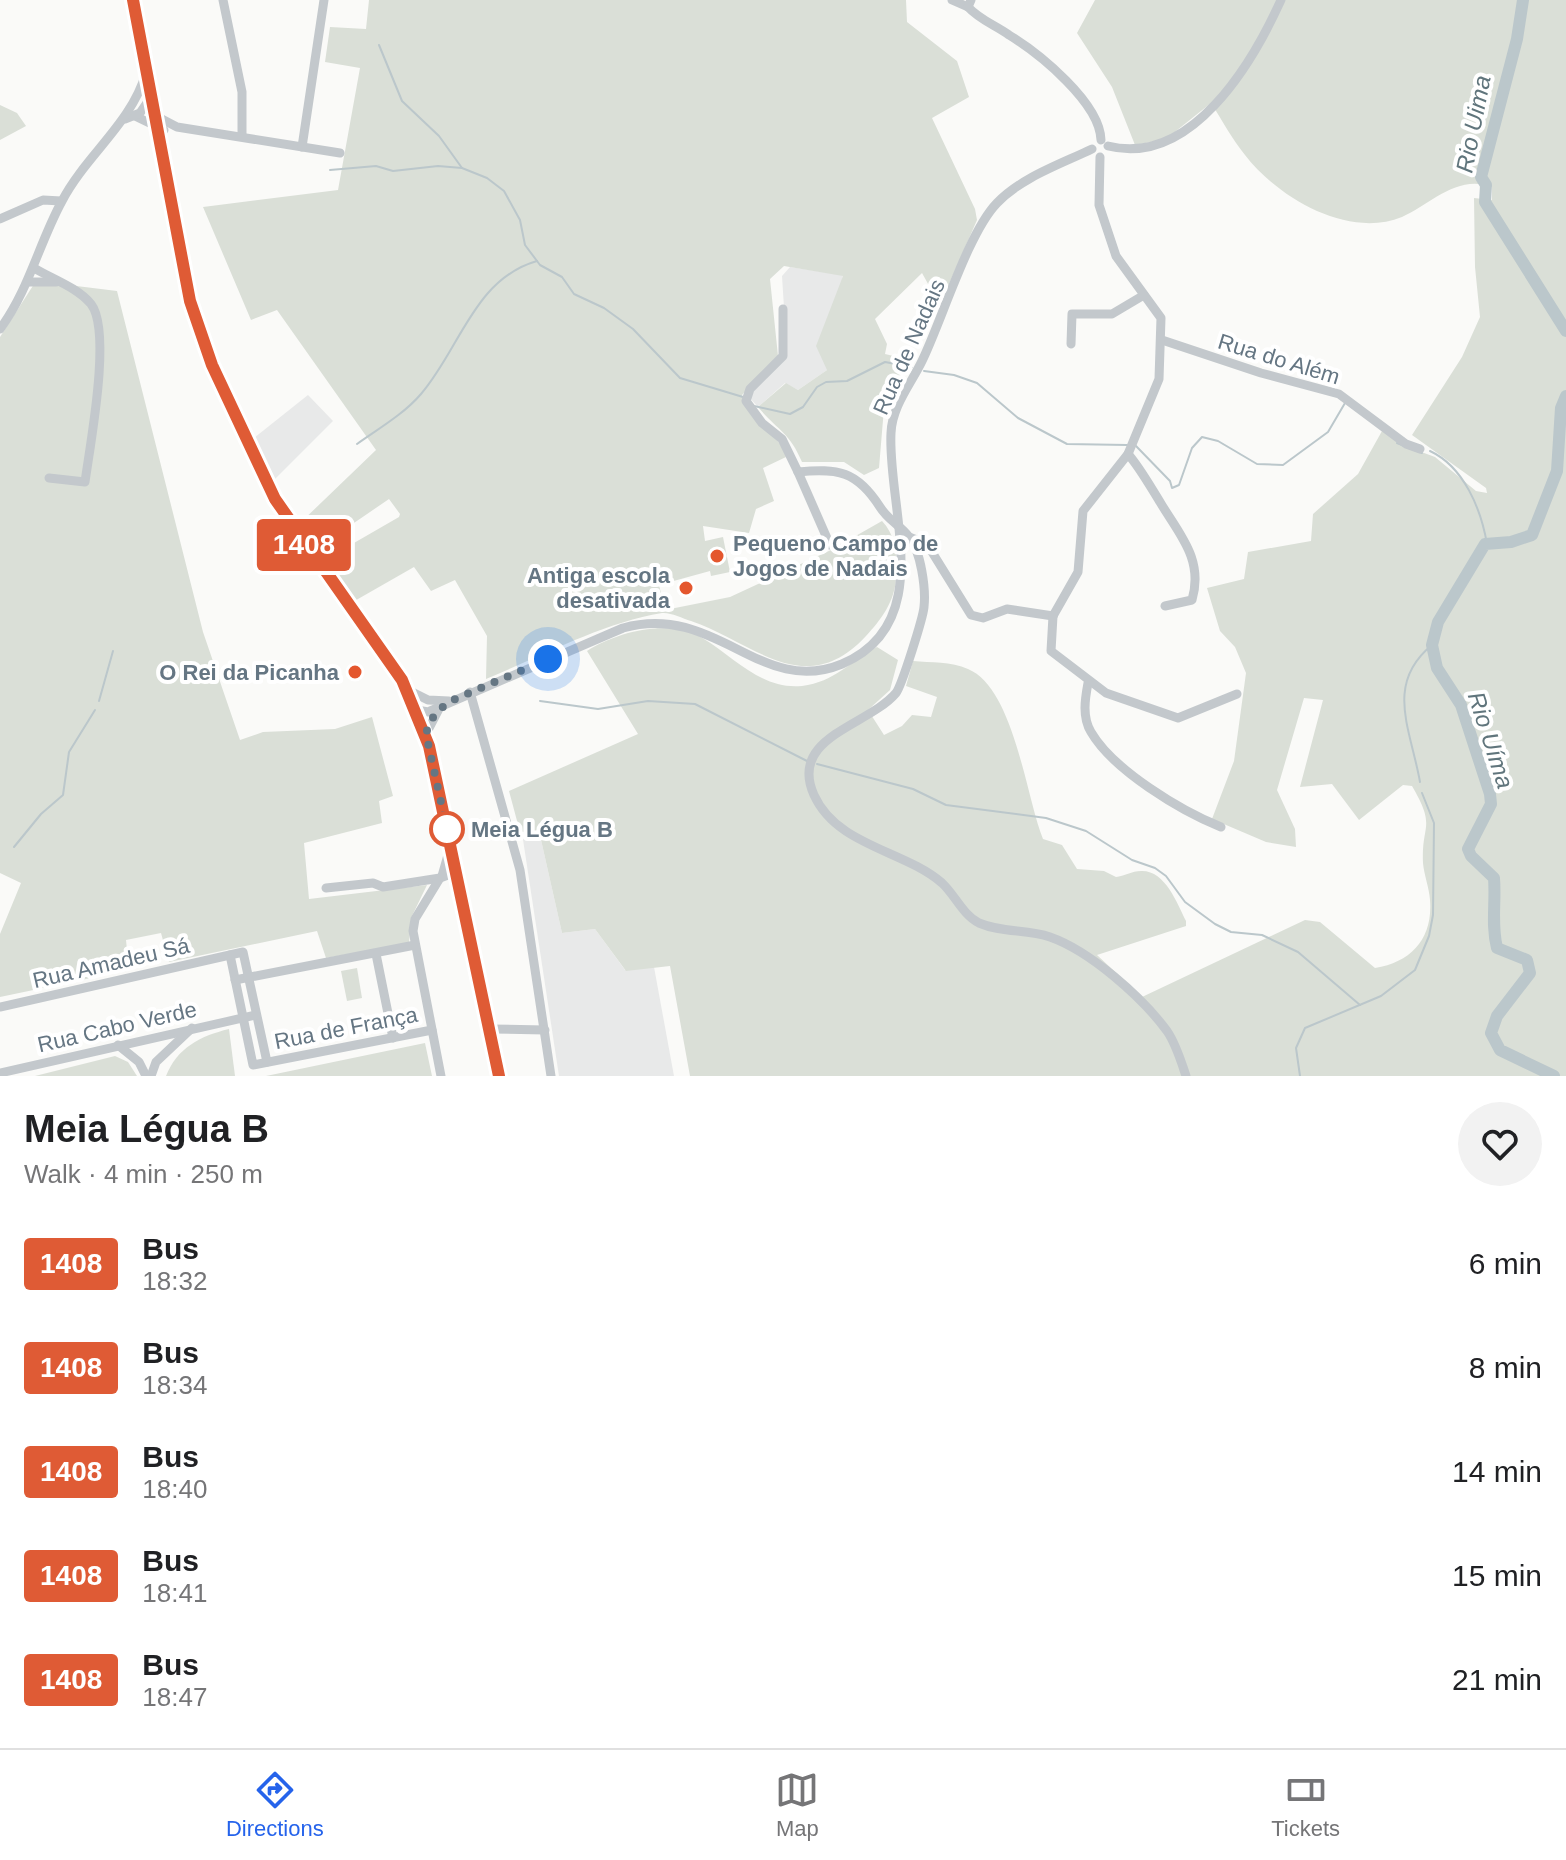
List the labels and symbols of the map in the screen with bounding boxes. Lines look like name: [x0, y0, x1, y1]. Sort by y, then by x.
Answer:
water label: Rio Uima: [1450, 73, 1496, 175]
street label: Rua de Nadais: [868, 275, 950, 419]
street label: Rua do Além: [1215, 329, 1343, 389]
line badge: 1408: [248, 519, 360, 571]
place label: Pequeno Campo de Jogos de Nadais: [733, 531, 938, 581]
marker: Pequeno Campo de Jogos de Nadais: [708, 547, 726, 565]
place label: Antiga escola desativada: [527, 563, 671, 613]
marker: Antiga escola desativada: [677, 579, 695, 597]
your location: [528, 639, 568, 679]
place label: O Rei da Picanha: [159, 660, 340, 685]
marker: O Rei da Picanha: [346, 663, 364, 681]
water label: Rio Uíma: [1463, 688, 1519, 792]
marker: Meia Légua B: [430, 812, 464, 846]
place label: Meia Légua B: [471, 817, 613, 842]
street label: Rua Amadeu Sá: [30, 933, 193, 993]
street label: Rua Cabo Verde: [35, 997, 199, 1057]
street label: Rua de França: [272, 1002, 421, 1054]

